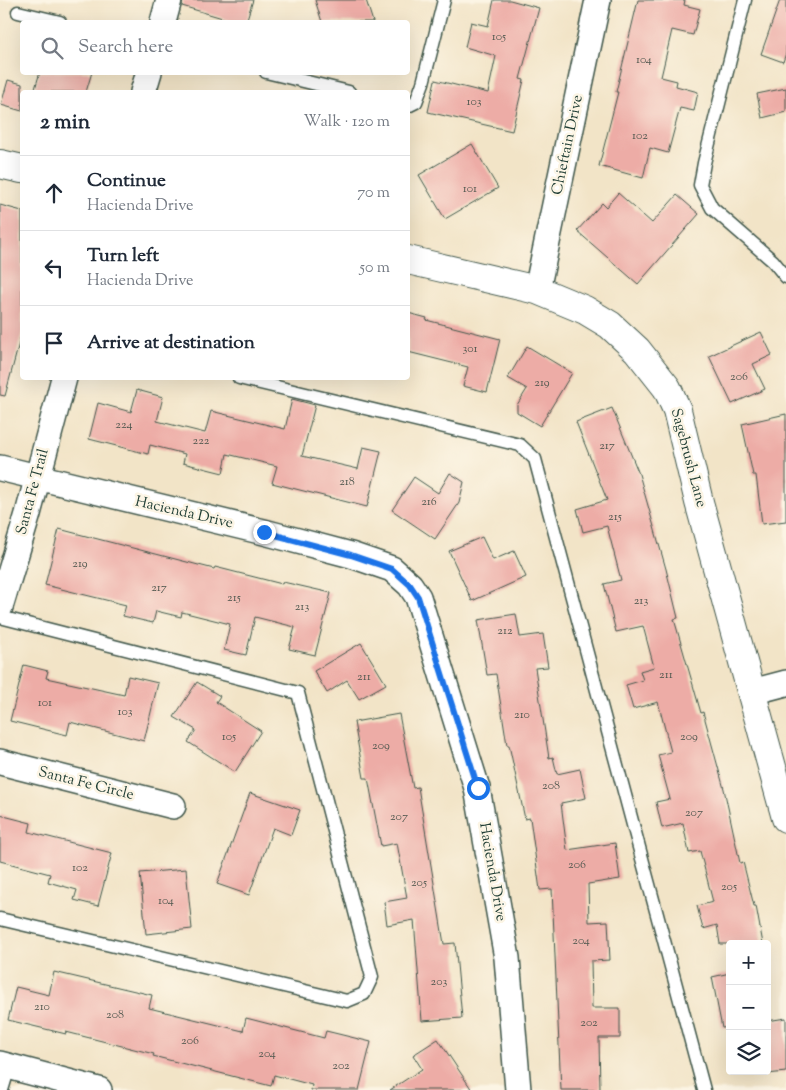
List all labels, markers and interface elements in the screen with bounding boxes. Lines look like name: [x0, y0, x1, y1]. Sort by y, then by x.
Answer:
search box: [20, 20, 410, 75]
house number: 105: [492, 28, 506, 46]
icon: search: [38, 34, 66, 62]
text: Search here: [78, 34, 173, 61]
house number: 104: [636, 51, 652, 69]
house number: 103: [466, 93, 482, 111]
street label: Chieftain Drive: [547, 93, 589, 197]
text: 2 min: [40, 108, 90, 138]
text: Walk · 120 m: [304, 111, 390, 134]
house number: 102: [632, 127, 648, 145]
text: Continue: [87, 168, 166, 195]
icon: ahead: [40, 179, 68, 207]
house number: 101: [463, 180, 477, 198]
text: 70 m: [357, 182, 390, 205]
text: Hacienda Drive: [87, 195, 194, 218]
text: Turn left: [87, 243, 159, 270]
icon: left: [40, 254, 68, 282]
text: 50 m: [359, 257, 390, 280]
text: Hacienda Drive: [87, 270, 194, 293]
icon: arrive: [40, 329, 68, 357]
text: Arrive at destination: [87, 330, 255, 357]
house number: 301: [462, 340, 478, 358]
house number: 206: [730, 368, 748, 386]
house number: 219: [534, 374, 550, 392]
street label: Sagebrush Lane: [665, 406, 711, 510]
house number: 224: [115, 416, 133, 434]
house number: 222: [193, 432, 210, 450]
house number: 217: [599, 437, 615, 455]
street label: Santa Fe Trail: [11, 447, 55, 537]
house number: 218: [339, 473, 355, 491]
street label: Hacienda Drive: [133, 492, 235, 534]
house number: 216: [421, 493, 437, 511]
house number: 215: [608, 508, 622, 526]
route end: [253, 521, 276, 544]
house number: 219: [72, 555, 88, 573]
house number: 217: [151, 579, 167, 597]
house number: 215: [227, 589, 241, 607]
house number: 213: [634, 592, 648, 610]
house number: 213: [295, 598, 309, 616]
house number: 212: [497, 622, 513, 640]
house number: 211: [659, 666, 673, 684]
house number: 211: [357, 668, 371, 686]
house number: 101: [38, 694, 52, 712]
house number: 103: [117, 703, 133, 721]
house number: 210: [514, 706, 530, 724]
house number: 105: [222, 728, 236, 746]
house number: 209: [680, 728, 698, 746]
house number: 209: [372, 737, 390, 755]
street label: Santa Fe Circle: [36, 762, 136, 806]
route start: [467, 777, 490, 800]
house number: 208: [542, 777, 560, 795]
house number: 207: [685, 804, 703, 822]
house number: 207: [390, 808, 408, 826]
street label: Hacienda Drive: [473, 821, 511, 923]
house number: 206: [568, 856, 586, 874]
house number: 102: [72, 859, 88, 877]
house number: 205: [411, 874, 427, 892]
house number: 205: [721, 878, 737, 896]
house number: 104: [158, 892, 174, 910]
house number: 204: [572, 932, 590, 950]
map controls: [726, 940, 771, 1075]
button: +: [726, 940, 771, 985]
house number: 203: [431, 973, 448, 991]
button: −: [726, 985, 771, 1030]
house number: 210: [34, 998, 50, 1016]
house number: 208: [106, 1006, 124, 1024]
house number: 202: [580, 1014, 598, 1032]
button: layers: [726, 1030, 771, 1075]
house number: 206: [181, 1032, 199, 1050]
house number: 204: [258, 1045, 276, 1063]
house number: 202: [332, 1057, 350, 1075]

